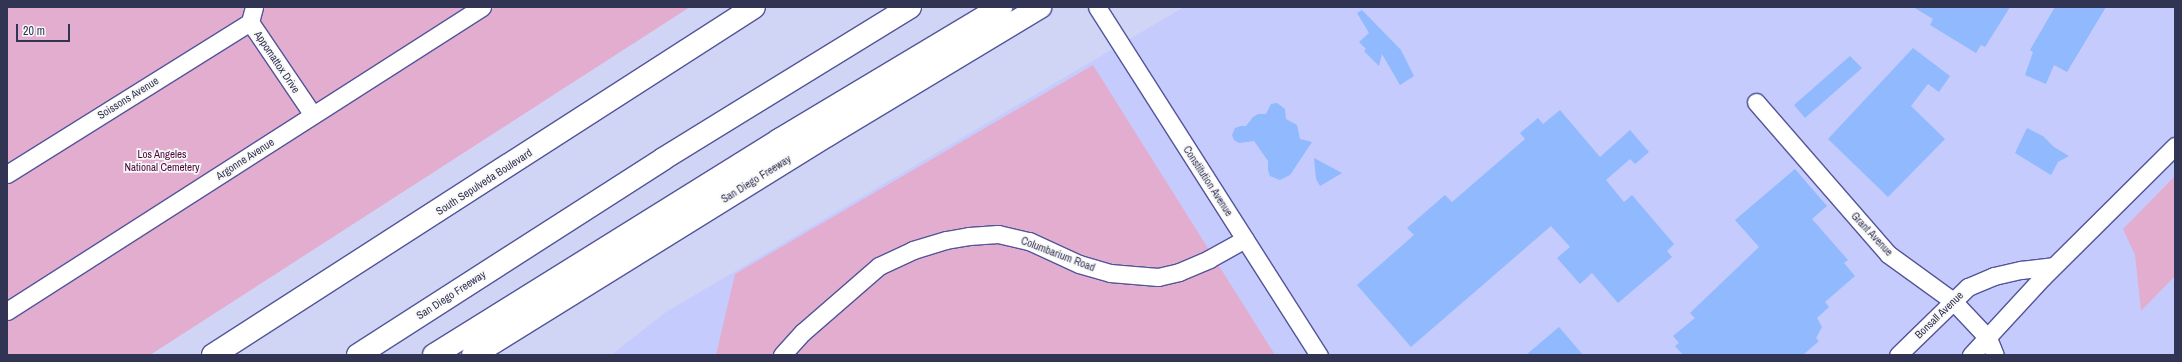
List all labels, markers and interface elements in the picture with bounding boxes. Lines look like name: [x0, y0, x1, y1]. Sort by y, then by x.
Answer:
scale bar: [18, 16, 72, 42]
text: 20 m: [23, 23, 45, 39]
street label: Appomattox Drive: [251, 28, 303, 96]
street label: Soissons Avenue: [95, 74, 161, 122]
street label: Argonne Avenue: [213, 135, 277, 183]
street label: Constitution Avenue: [1180, 143, 1236, 219]
street label: South Sepulveda Boulevard: [434, 146, 534, 218]
park label: Los Angeles National Cemetery: [124, 148, 200, 174]
street label: San Diego Freeway: [719, 152, 793, 206]
street label: Grant Avenue: [1848, 209, 1896, 259]
street label: Columbarium Road: [1019, 234, 1097, 274]
street label: San Diego Freeway: [414, 268, 488, 322]
street label: Bonsall Avenue: [1912, 289, 1966, 341]

